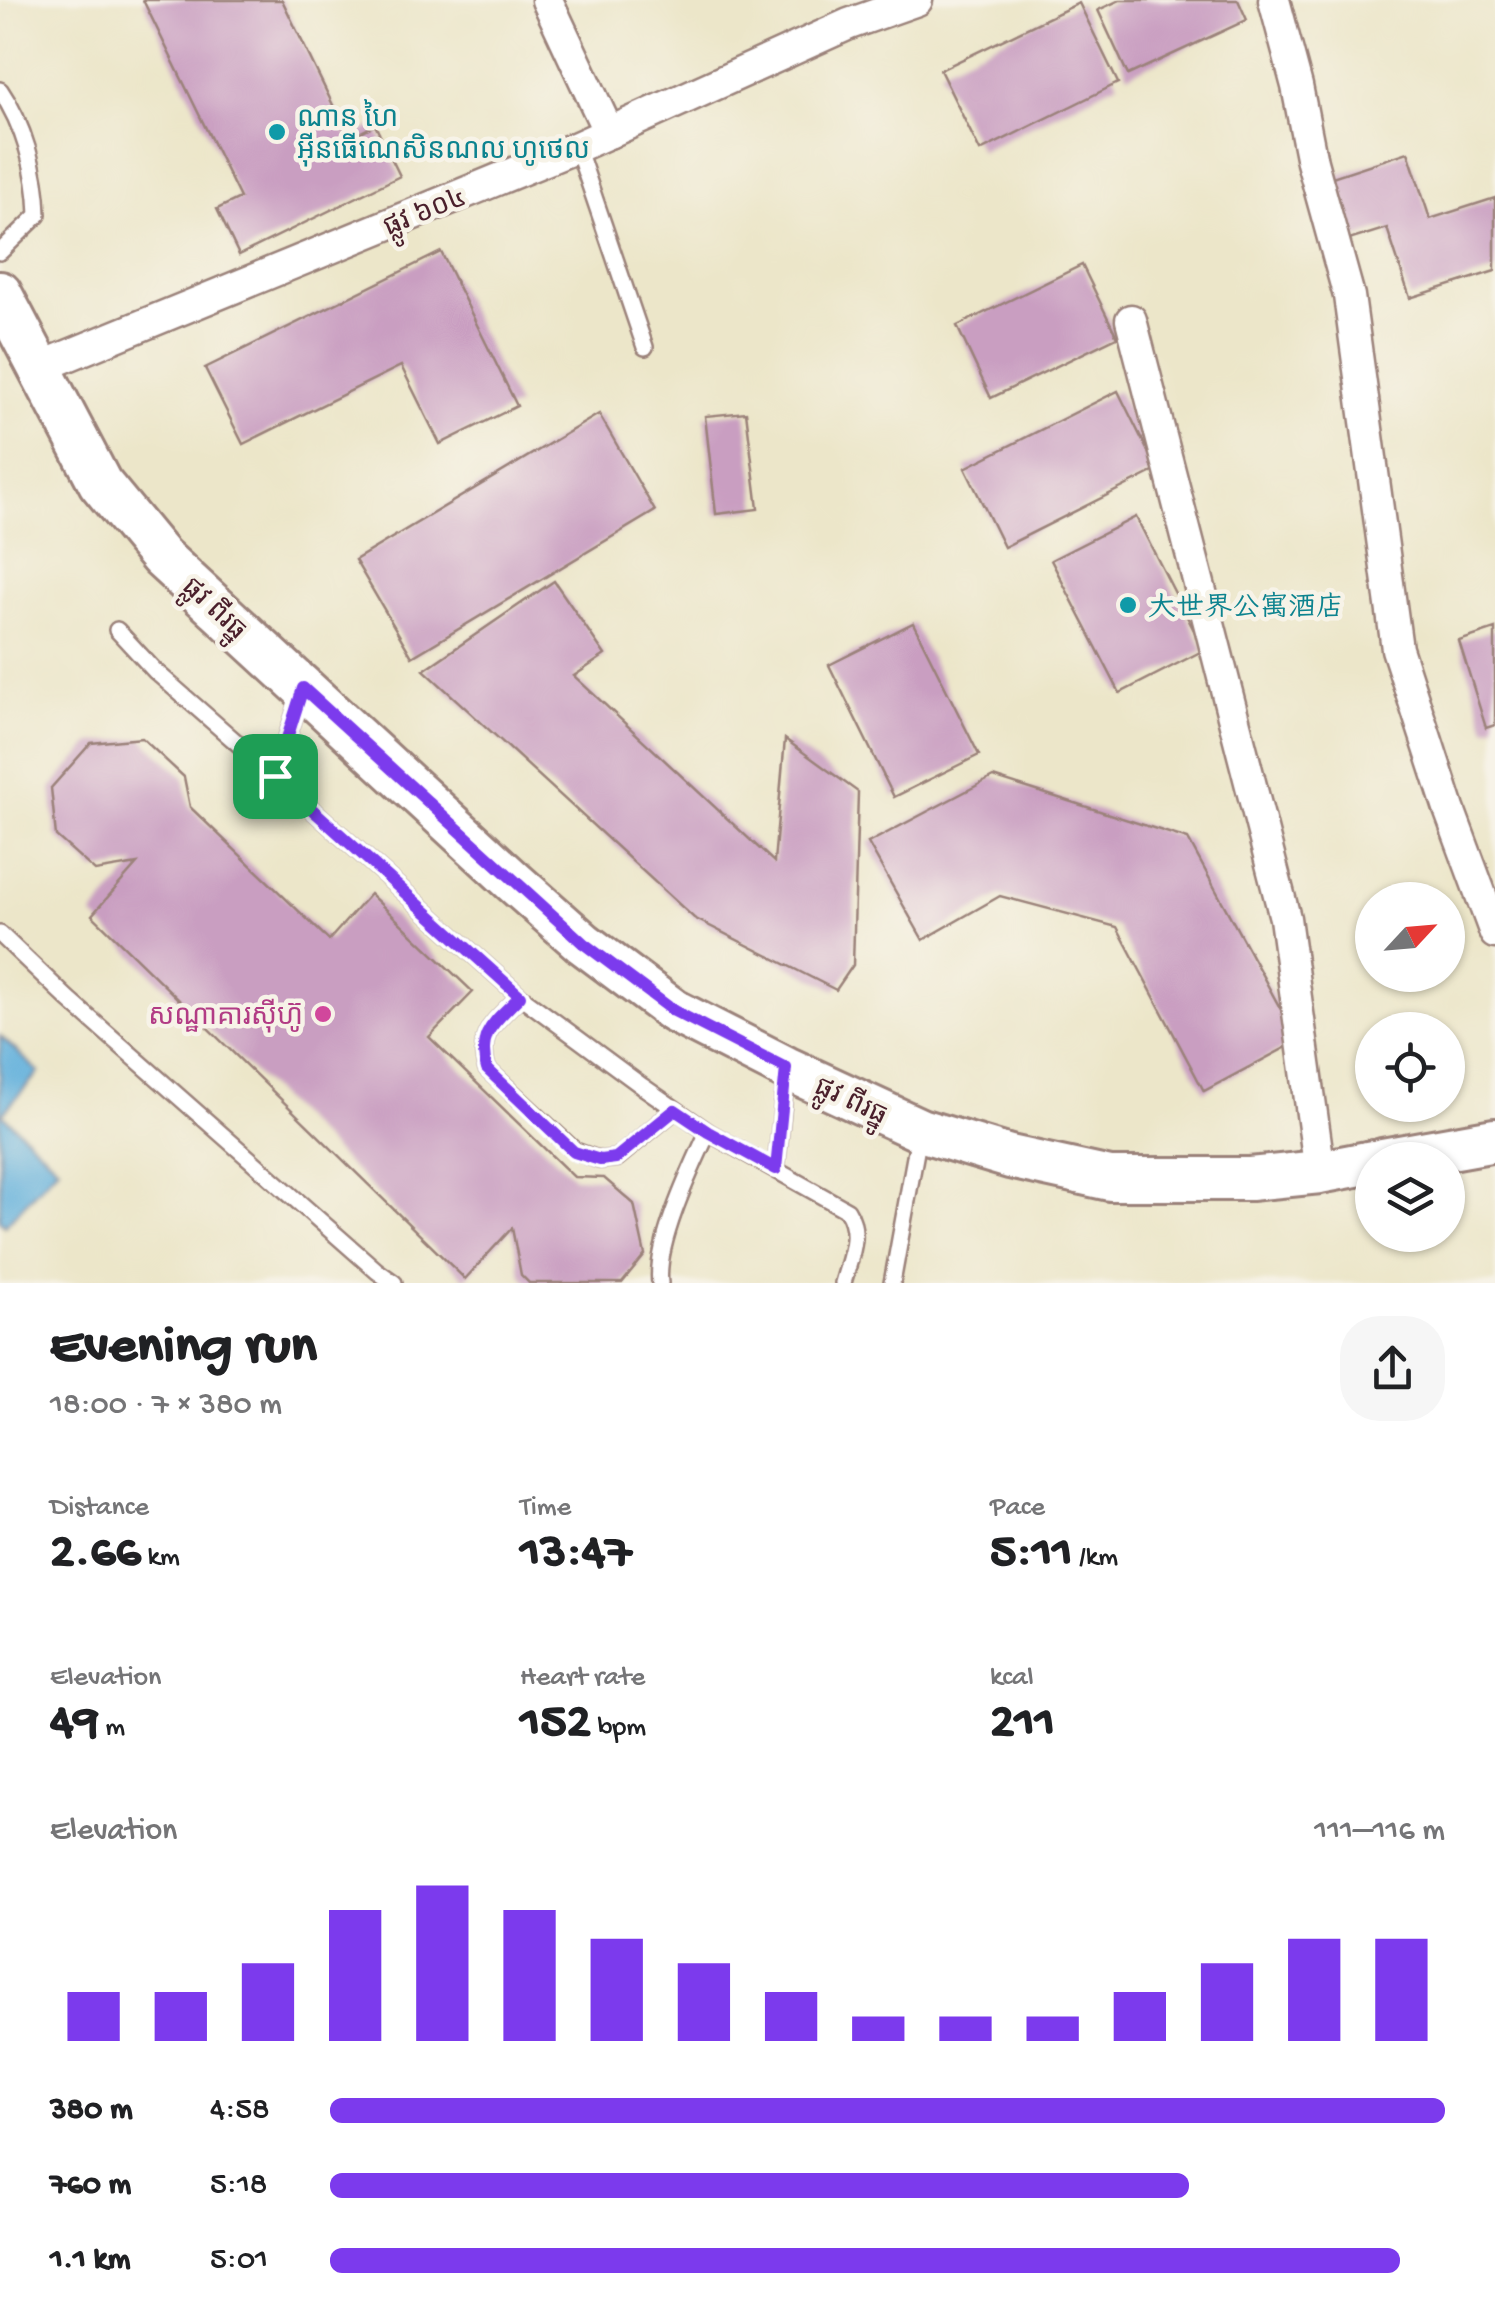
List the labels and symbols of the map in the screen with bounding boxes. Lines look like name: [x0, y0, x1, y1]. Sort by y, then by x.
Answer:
place label: ណាន ហៃ អ៊ីនធើណេសិនណល ហូថេល: [297, 99, 590, 169]
marker: ណាន ហៃ អ៊ីនធើណេសិនណល ហូថេល: [266, 121, 288, 143]
street label: ផ្លូវ ៦០៤: [379, 183, 474, 250]
street label: ផ្លូវ ពីរធ្នូ: [171, 569, 255, 652]
place label: 大世界公寓酒店: [1148, 591, 1344, 626]
marker: 大世界公寓酒店: [1117, 594, 1139, 616]
pin: [233, 734, 318, 819]
north arrow: [1355, 882, 1465, 992]
place label: សណ្ឋាគារស៊ីហ៊ូ: [148, 998, 303, 1035]
marker: សណ្ឋាគារស៊ីហ៊ូ: [312, 1003, 334, 1025]
street label: ផ្លូវ ពីរធ្នូ: [806, 1068, 894, 1138]

